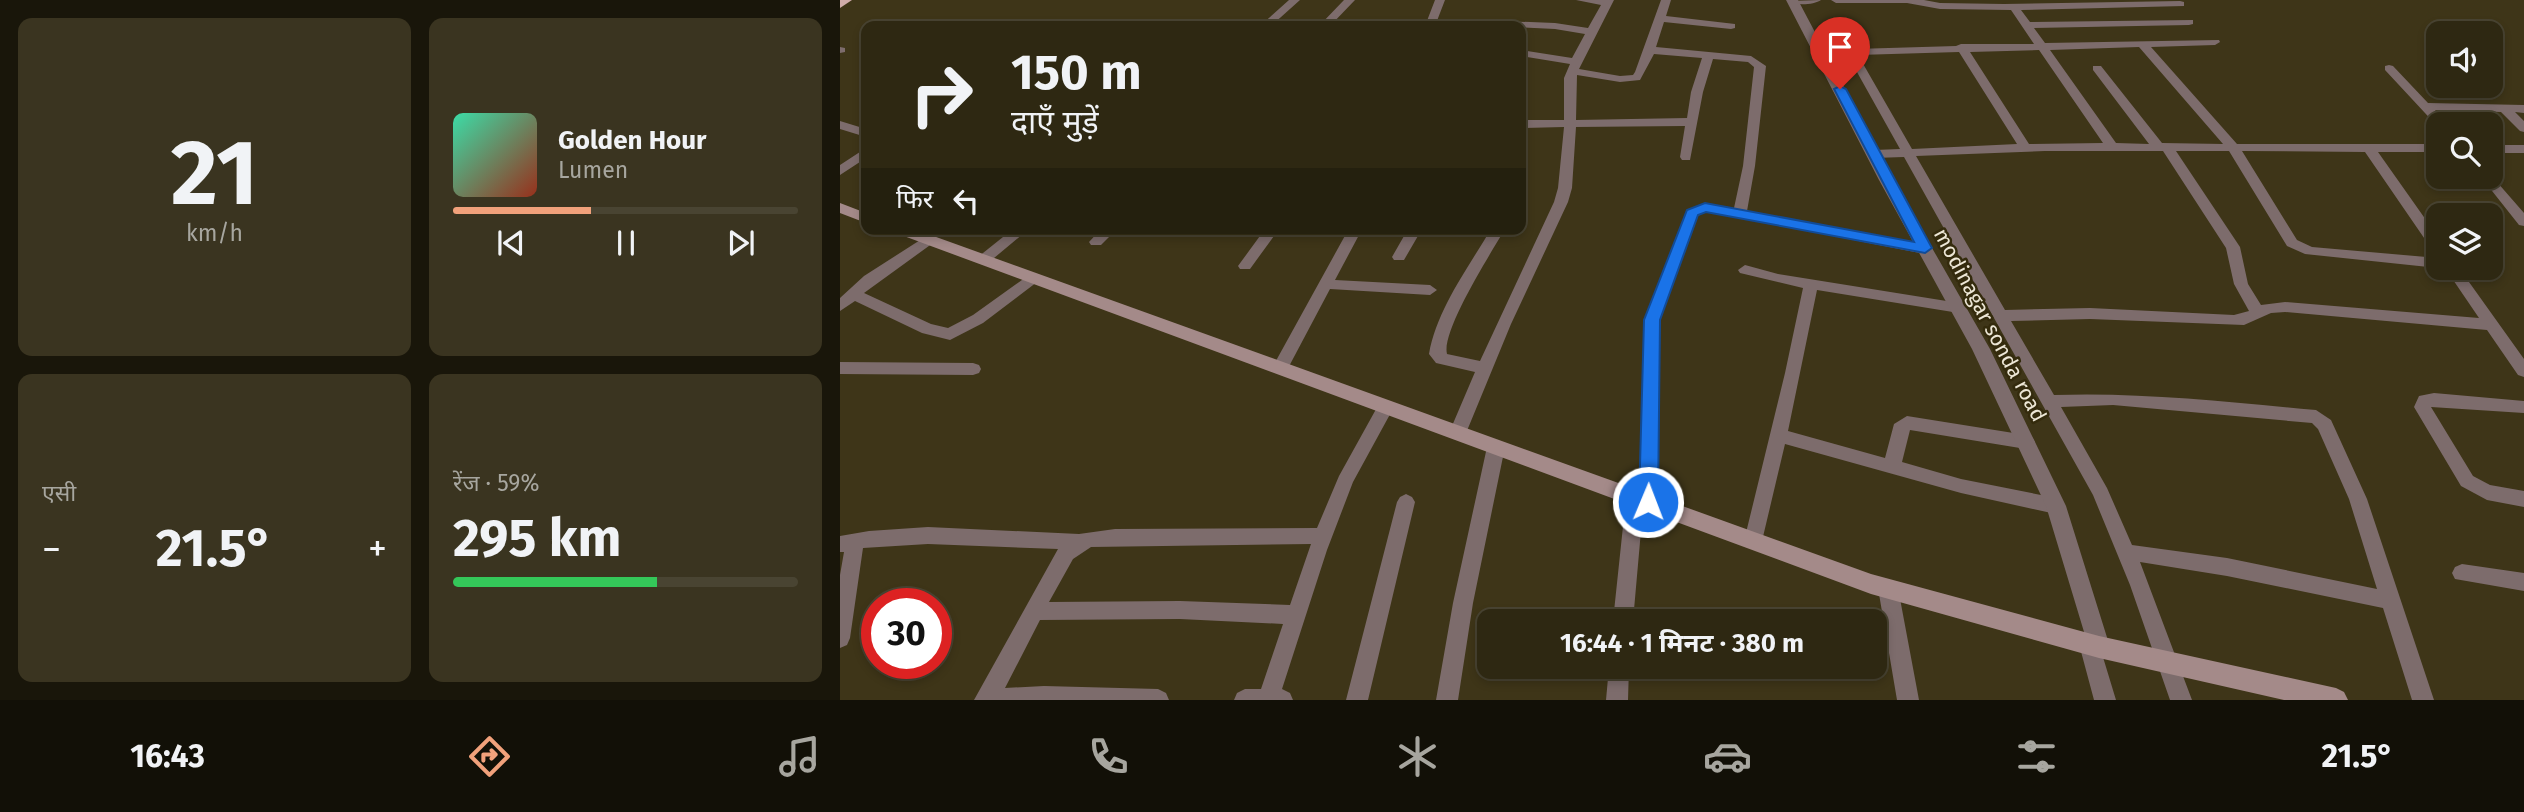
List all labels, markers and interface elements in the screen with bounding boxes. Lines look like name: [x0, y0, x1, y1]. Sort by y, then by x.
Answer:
pin: [1810, 17, 1870, 89]
map controls: [2426, 21, 2503, 280]
button: sound: [2426, 21, 2503, 98]
icon: arrive: [1821, 28, 1859, 66]
text: 150 m: [1011, 43, 1142, 102]
icon: right: [896, 49, 987, 140]
text: दाएँ मुड़ें: [1011, 103, 1099, 141]
button: search: [2426, 112, 2503, 189]
text: 21: [171, 119, 258, 228]
text: Golden Hour: [558, 125, 706, 156]
text: Lumen: [558, 156, 628, 184]
icon: left: [947, 182, 985, 220]
text: फिर: [896, 184, 933, 215]
button: layers: [2426, 203, 2503, 280]
text: km/h: [186, 219, 243, 247]
icon: previous: [492, 224, 530, 262]
icon: pause: [607, 224, 645, 262]
icon: next: [722, 224, 760, 262]
street label: modinagar sonda road: [1928, 224, 2052, 426]
position arrow: [1611, 465, 1685, 539]
text: रेंज · 59%: [453, 469, 539, 497]
text: एसी: [42, 479, 76, 507]
text: 295 km: [453, 507, 621, 570]
text: 21.5°: [156, 517, 273, 580]
text: −: [42, 526, 61, 572]
text: +: [368, 526, 387, 572]
speed limit sign: 30: [861, 588, 952, 679]
text: 16:44 · 1 मिनट · 380 m: [1560, 628, 1804, 659]
icon: directions: [465, 732, 514, 781]
icon: music: [775, 732, 824, 781]
icon: phone: [1084, 732, 1133, 781]
icon: climate: [1393, 732, 1442, 781]
icon: car: [1703, 732, 1752, 781]
icon: filters: [2012, 732, 2061, 781]
text: 16:43: [130, 737, 205, 775]
text: 21.5°: [2322, 737, 2394, 775]

